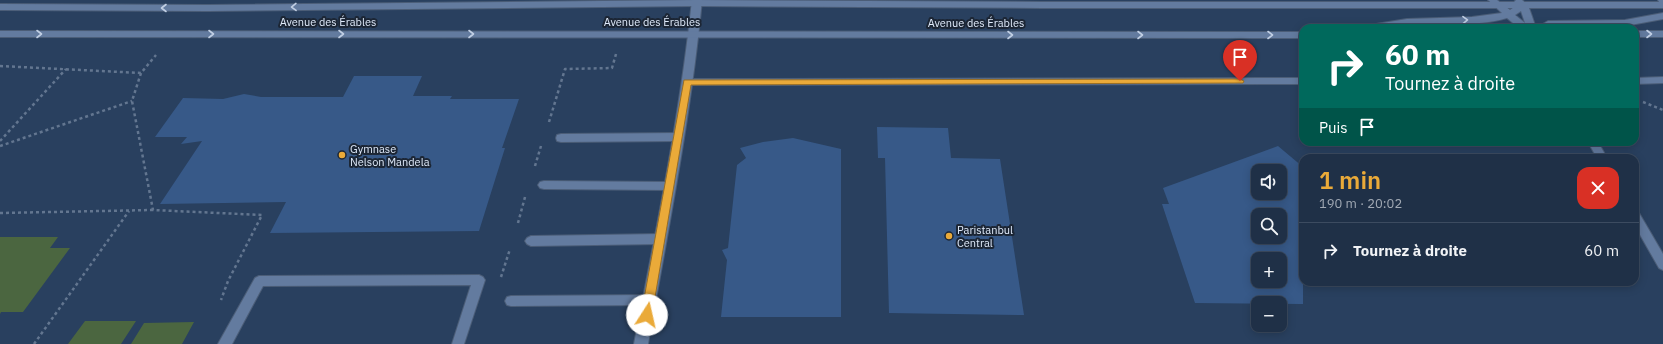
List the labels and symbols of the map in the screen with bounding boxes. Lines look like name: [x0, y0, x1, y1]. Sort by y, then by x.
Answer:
one-way arrow: [291, 3, 297, 11]
one-way arrow: [161, 4, 167, 12]
street label: Avenue des Érables: [280, 15, 376, 29]
street label: Avenue des Érables: [604, 15, 700, 29]
one-way arrow: [1462, 15, 1468, 24]
street label: Avenue des Érables: [928, 16, 1024, 30]
one-way arrow: [36, 30, 42, 38]
one-way arrow: [208, 30, 214, 38]
one-way arrow: [338, 30, 344, 38]
one-way arrow: [468, 30, 474, 38]
one-way arrow: [1646, 30, 1652, 38]
one-way arrow: [1007, 31, 1013, 39]
one-way arrow: [1137, 31, 1143, 39]
one-way arrow: [1267, 31, 1273, 39]
pin: [1223, 40, 1257, 81]
place label: Gymnase Nelson Mandela: [350, 142, 430, 169]
marker: Gymnase Nelson Mandela: [337, 150, 347, 160]
place label: Paristanbul Central: [957, 223, 1013, 250]
marker: Paristanbul Central: [944, 231, 954, 241]
position arrow: [626, 294, 668, 336]

